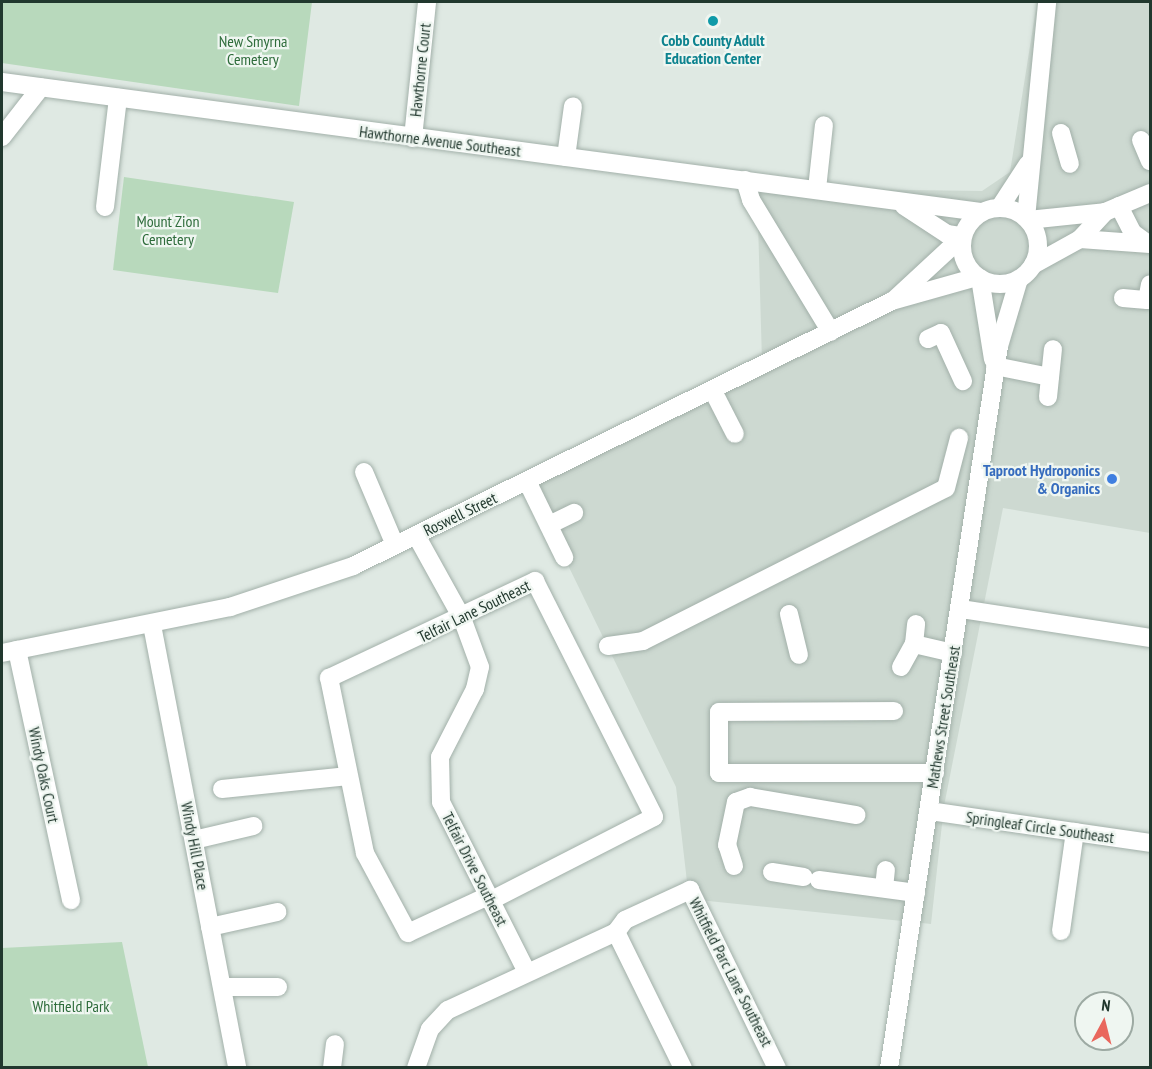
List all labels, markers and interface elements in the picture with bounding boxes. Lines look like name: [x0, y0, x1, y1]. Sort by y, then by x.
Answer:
marker: Cobb County Adult Education Center: [706, 14, 720, 28]
street label: Hawthorne Court: [406, 22, 434, 118]
place label: Cobb County Adult Education Center: [661, 30, 765, 68]
park label: New Smyrna Cemetery: [218, 31, 288, 69]
street label: Hawthorne Avenue Southeast: [358, 122, 522, 160]
park label: Mount Zion Cemetery: [136, 211, 200, 249]
place label: Taproot Hydroponics & Organics: [983, 460, 1100, 498]
marker: Taproot Hydroponics & Organics: [1105, 472, 1119, 486]
street label: Roswell Street: [420, 488, 500, 540]
street label: Telfair Lane Southeast: [415, 576, 533, 646]
street label: Mathews Street Southeast: [922, 644, 964, 790]
street label: Windy Oaks Court: [24, 725, 64, 825]
street label: Windy Hill Place: [177, 800, 213, 892]
street label: Springleaf Circle Southeast: [965, 807, 1115, 847]
street label: Telfair Drive Southeast: [438, 809, 512, 929]
street label: Whitfield Parc Lane Southeast: [685, 894, 777, 1050]
north arrow: [1074, 991, 1134, 1051]
text: N: [1100, 995, 1111, 1016]
park label: Whitfield Park: [32, 996, 110, 1016]

